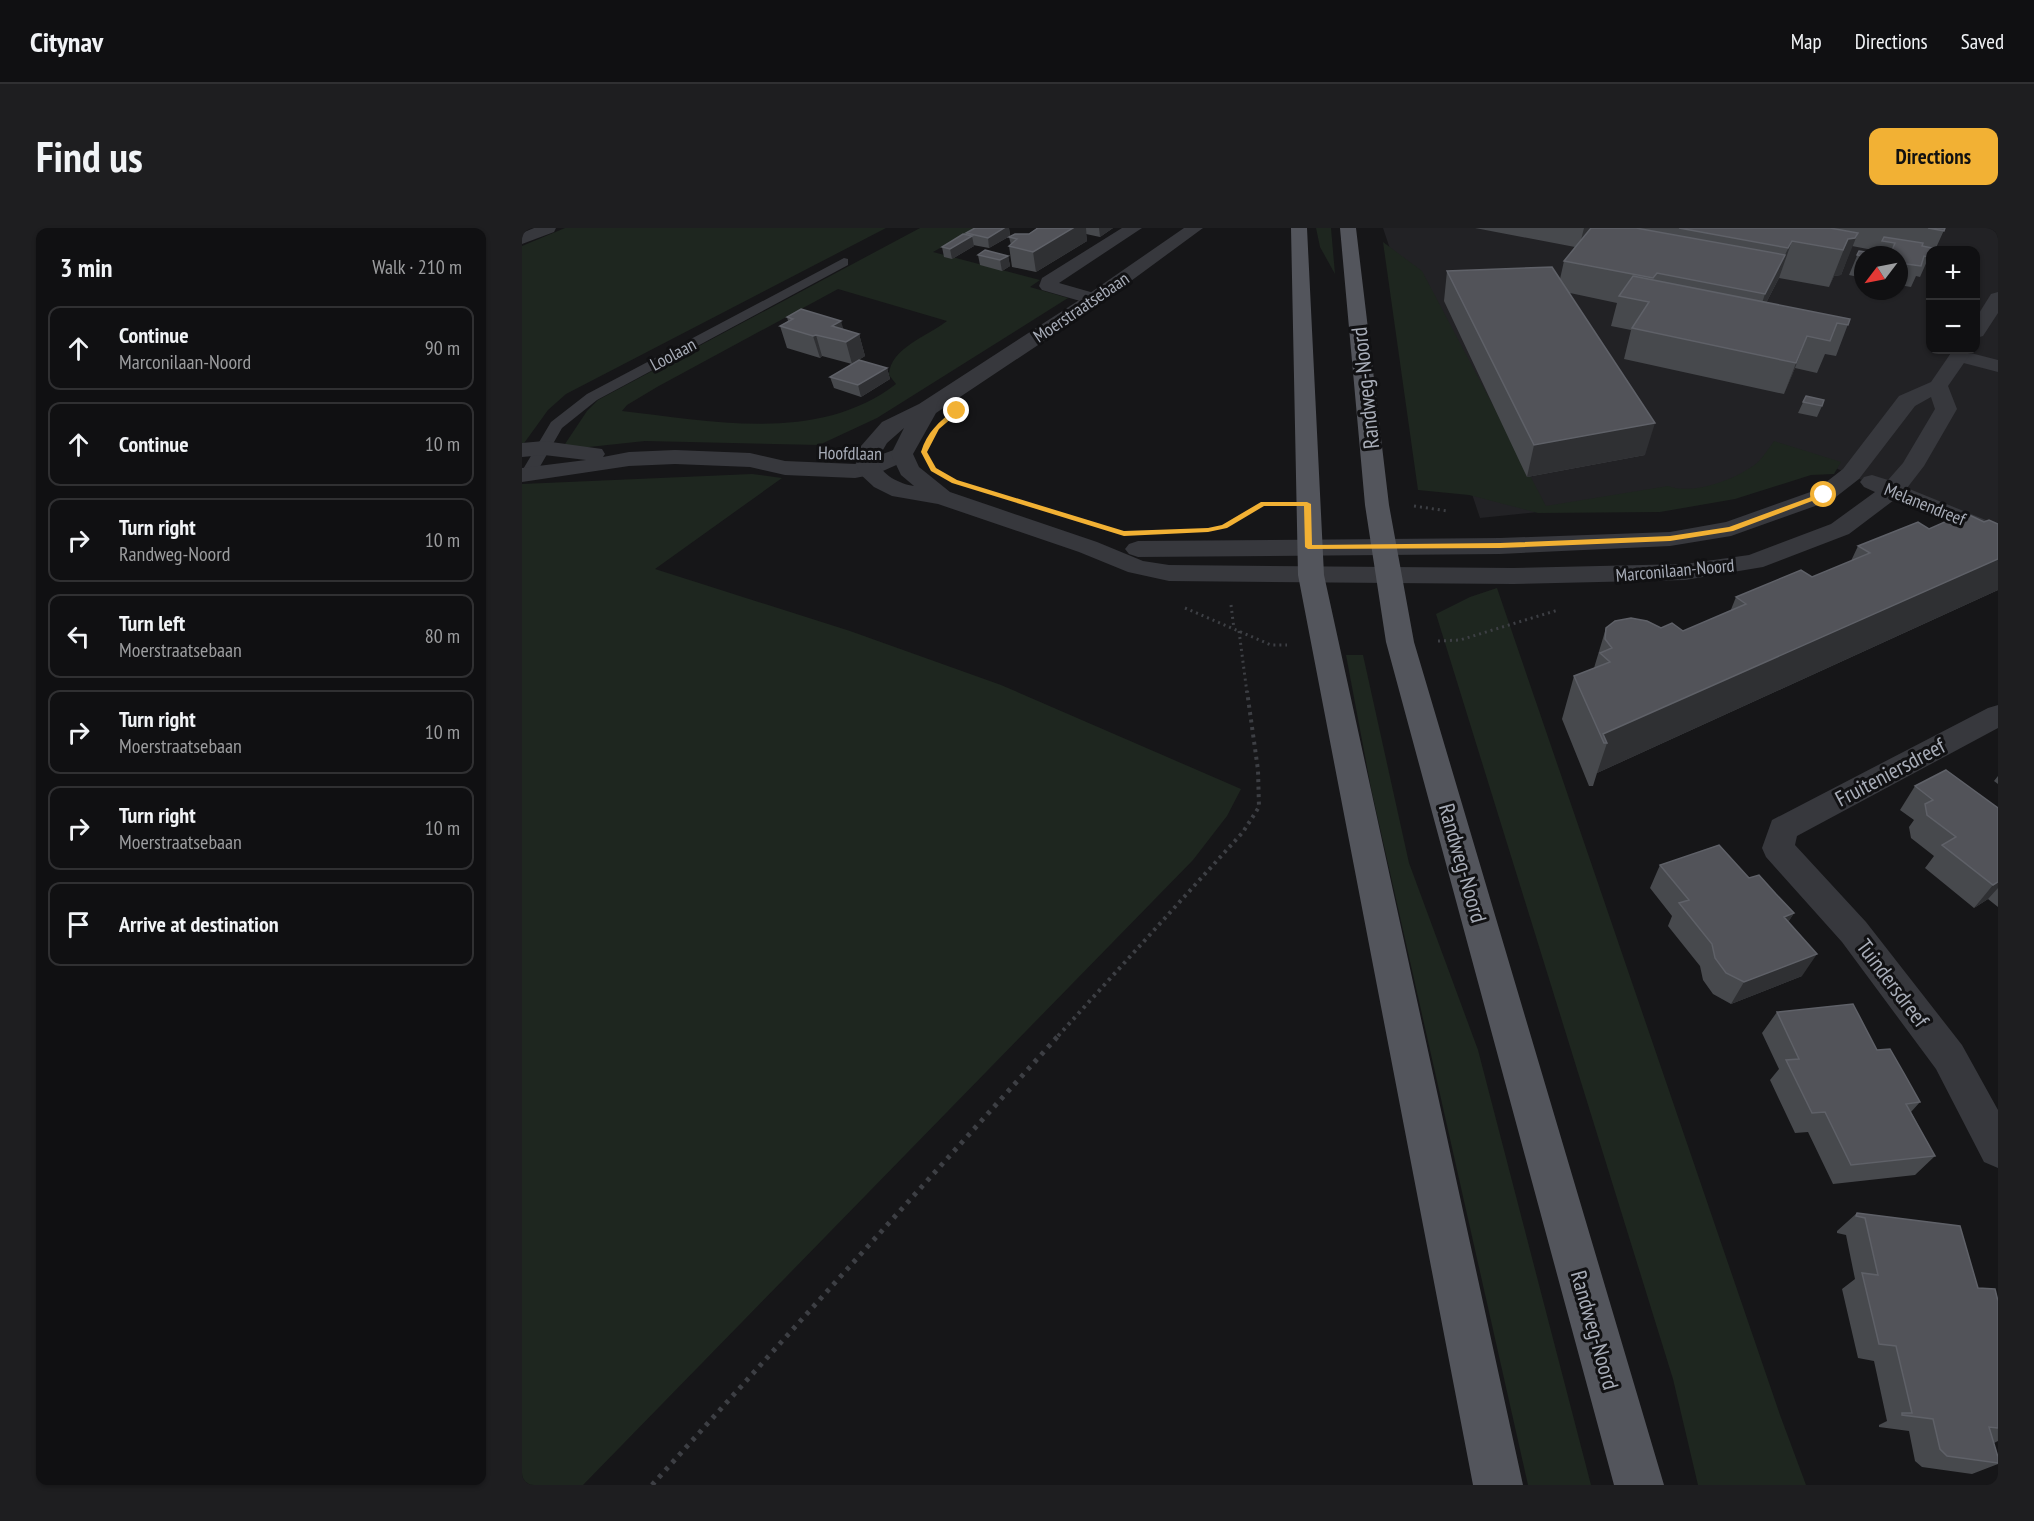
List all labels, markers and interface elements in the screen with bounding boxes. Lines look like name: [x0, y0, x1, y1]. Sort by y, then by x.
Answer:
text: Citynav: [30, 23, 103, 60]
text: Map: [1791, 28, 1822, 55]
text: Directions: [1855, 28, 1928, 55]
text: Saved: [1961, 28, 2004, 55]
button: Directions: [1869, 128, 1998, 185]
text: Find us: [36, 129, 143, 184]
north arrow: [1854, 246, 1908, 300]
map controls: [1926, 246, 1980, 354]
button: +: [1926, 246, 1980, 300]
text: 3 min: [60, 251, 113, 284]
text: Walk · 210 m: [372, 254, 462, 280]
street label: Moerstraatsebaan: [1029, 267, 1133, 347]
button: −: [1926, 300, 1980, 354]
text: Continue: [119, 321, 189, 349]
street label: Randweg-Noord: [1345, 326, 1385, 450]
icon: ahead: [62, 332, 95, 365]
street label: Loolaan: [646, 332, 700, 376]
text: 90 m: [425, 335, 460, 361]
text: Marconilaan-Noord: [119, 349, 251, 375]
route end: [943, 397, 969, 423]
icon: ahead: [62, 428, 95, 461]
text: Continue: [119, 430, 189, 458]
text: 10 m: [425, 431, 460, 457]
street label: Hoofdlaan: [818, 441, 882, 465]
street label: Melanendreef: [1881, 477, 1970, 531]
route start: [1810, 481, 1836, 507]
text: Turn right: [119, 513, 196, 541]
icon: right: [62, 524, 95, 557]
text: 10 m: [425, 527, 460, 553]
text: Randweg-Noord: [119, 541, 230, 567]
street label: Marconilaan-Noord: [1615, 553, 1735, 587]
text: Turn left: [119, 609, 185, 637]
icon: left: [62, 620, 95, 653]
text: 80 m: [425, 623, 460, 649]
text: Moerstraatsebaan: [119, 637, 242, 663]
text: Turn right: [119, 705, 196, 733]
icon: right: [62, 716, 95, 749]
text: 10 m: [425, 719, 460, 745]
street label: Fruiteniersdreef: [1830, 731, 1951, 813]
text: Moerstraatsebaan: [119, 733, 242, 759]
street label: Randweg-Noord: [1433, 800, 1493, 926]
text: Turn right: [119, 801, 196, 829]
icon: right: [62, 812, 95, 845]
text: 10 m: [425, 815, 460, 841]
text: Moerstraatsebaan: [119, 829, 242, 855]
icon: arrive: [62, 908, 95, 941]
text: Arrive at destination: [119, 910, 279, 938]
street label: Tuindersdreef: [1851, 933, 1936, 1034]
street label: Randweg-Noord: [1565, 1267, 1625, 1393]

